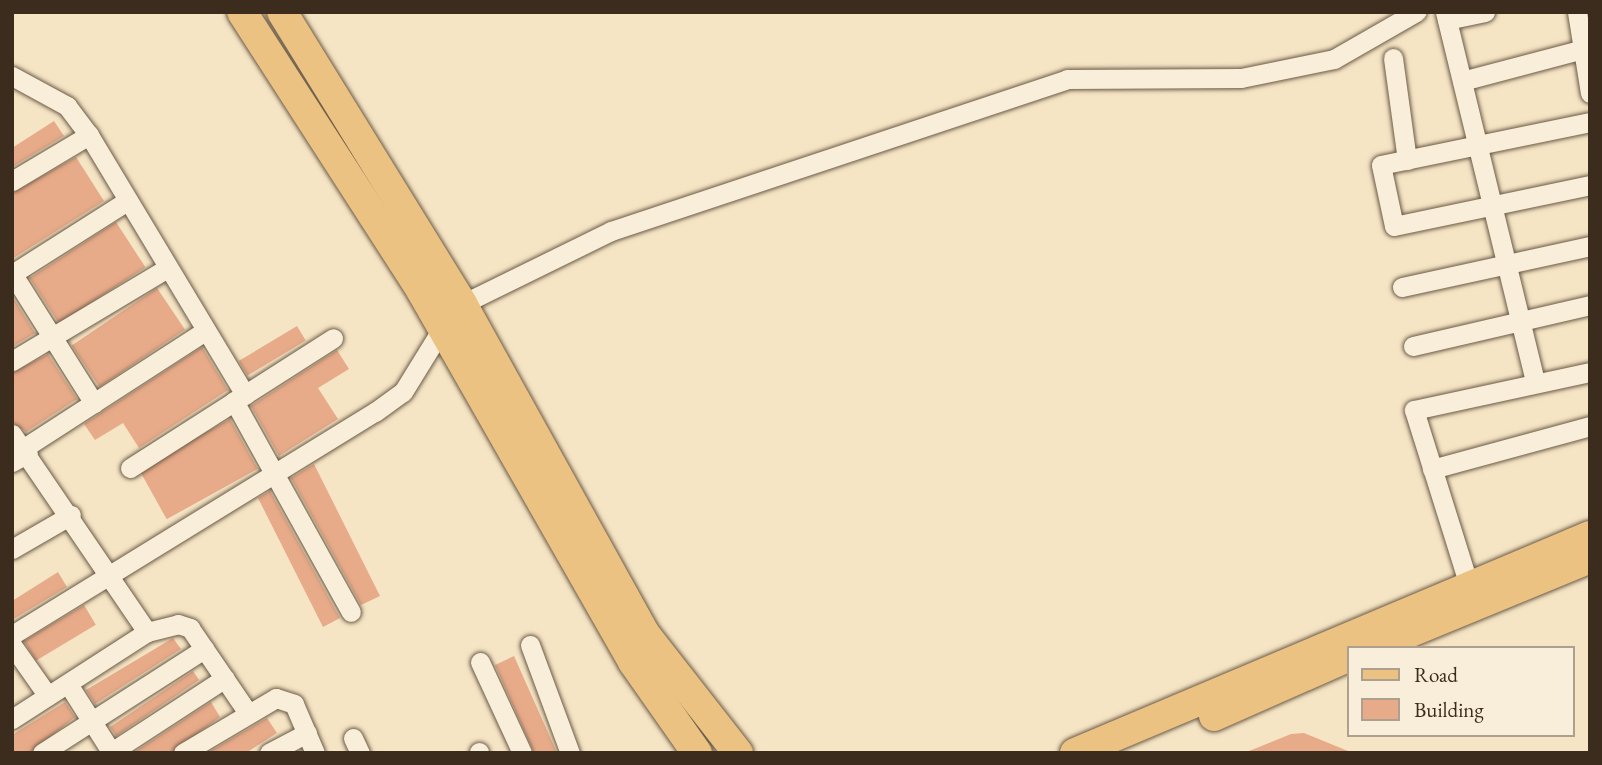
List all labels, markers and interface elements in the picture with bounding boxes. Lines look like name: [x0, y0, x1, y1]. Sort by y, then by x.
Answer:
legend: [1346, 646, 1574, 737]
text: Road: [1414, 661, 1458, 688]
text: Building: [1414, 696, 1484, 723]

